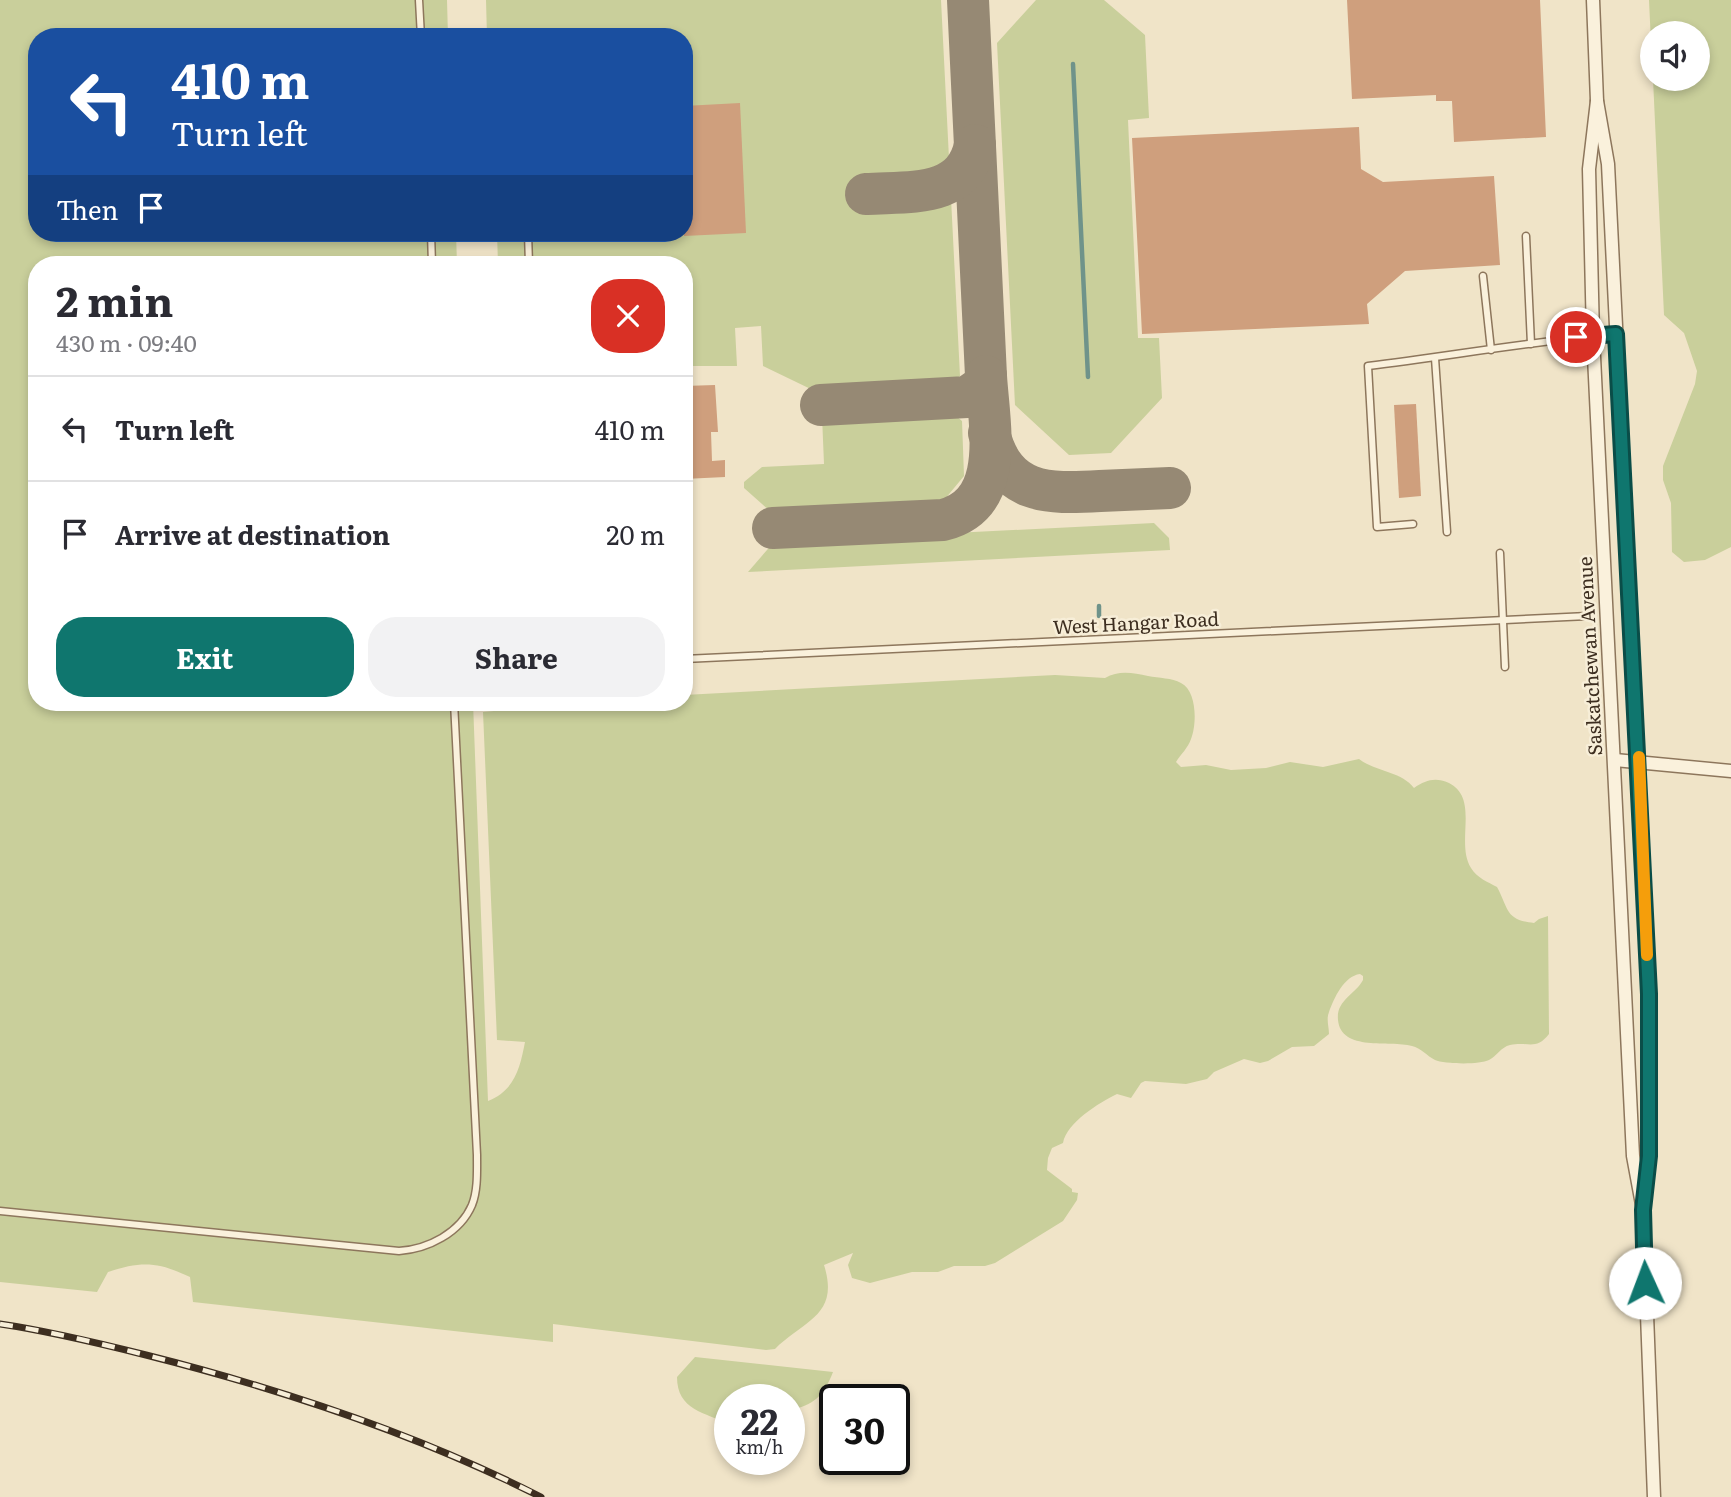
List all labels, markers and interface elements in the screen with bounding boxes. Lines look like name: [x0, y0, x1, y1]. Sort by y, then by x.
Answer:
map controls: [1640, 21, 1710, 91]
button: sound: [1640, 21, 1710, 91]
text: 410 m: [171, 41, 310, 114]
icon: left: [56, 56, 147, 147]
text: Turn left: [171, 108, 308, 156]
text: Then: [56, 189, 118, 228]
icon: arrive: [132, 189, 170, 227]
text: 2 min: [56, 268, 173, 330]
button: close: [591, 279, 665, 353]
pin: [1546, 307, 1606, 367]
icon: arrive: [1557, 318, 1595, 356]
text: 430 m · 09:40: [56, 325, 197, 359]
text: Turn left: [115, 409, 234, 448]
text: 410 m: [595, 409, 665, 448]
icon: left: [56, 410, 94, 448]
text: Arrive at destination: [115, 514, 390, 553]
text: 20 m: [606, 514, 665, 553]
icon: arrive: [56, 515, 94, 553]
street label: Saskatchewan Avenue: [1570, 556, 1608, 756]
street label: West Hangar Road: [1052, 604, 1220, 640]
button: Exit: [56, 617, 354, 697]
button: Share: [368, 617, 665, 697]
position arrow: [1608, 1246, 1682, 1320]
speed limit sign: 30: [819, 1384, 910, 1475]
text: 22: [741, 1394, 778, 1446]
text: km/h: [736, 1433, 783, 1460]

